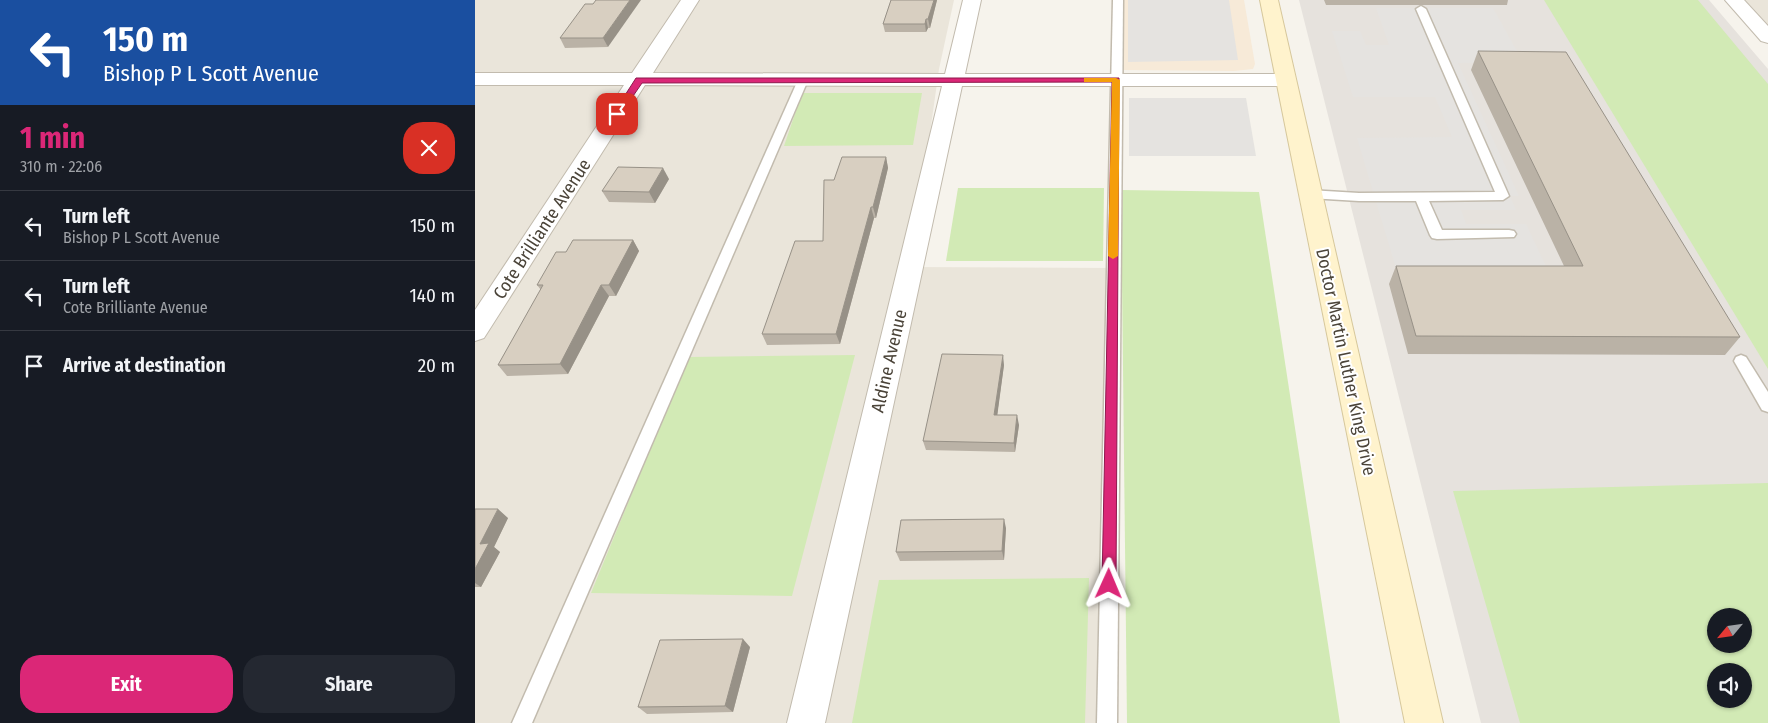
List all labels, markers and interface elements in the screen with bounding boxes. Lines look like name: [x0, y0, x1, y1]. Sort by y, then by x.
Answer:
text: 150 m: [103, 18, 188, 60]
icon: left: [20, 20, 85, 85]
text: Bishop P L Scott Avenue: [103, 60, 319, 87]
pin: [596, 93, 638, 135]
icon: arrive: [603, 100, 631, 128]
text: 1 min: [20, 120, 85, 156]
button: close: [403, 122, 455, 174]
street label: Cote Brilliante Avenue: [488, 155, 596, 303]
text: 310 m · 22:06: [20, 157, 102, 176]
text: Turn left: [63, 205, 130, 228]
icon: left: [20, 212, 48, 240]
text: 150 m: [410, 214, 455, 237]
text: Bishop P L Scott Avenue: [63, 228, 220, 247]
street label: Doctor Martin Luther King Drive: [1311, 246, 1381, 478]
text: Turn left: [63, 275, 130, 298]
icon: left: [20, 282, 48, 310]
text: 140 m: [409, 284, 455, 307]
text: Cote Brilliante Avenue: [63, 298, 208, 317]
street label: Aldine Avenue: [866, 307, 912, 415]
icon: arrive: [20, 352, 48, 380]
text: Arrive at destination: [63, 354, 226, 377]
text: 20 m: [418, 354, 455, 377]
position arrow: [1082, 557, 1134, 609]
north arrow: [1707, 608, 1753, 652]
map controls: [1707, 608, 1752, 708]
button: Exit: [20, 655, 233, 713]
button: Share: [243, 655, 455, 713]
button: sound: [1707, 663, 1752, 708]

